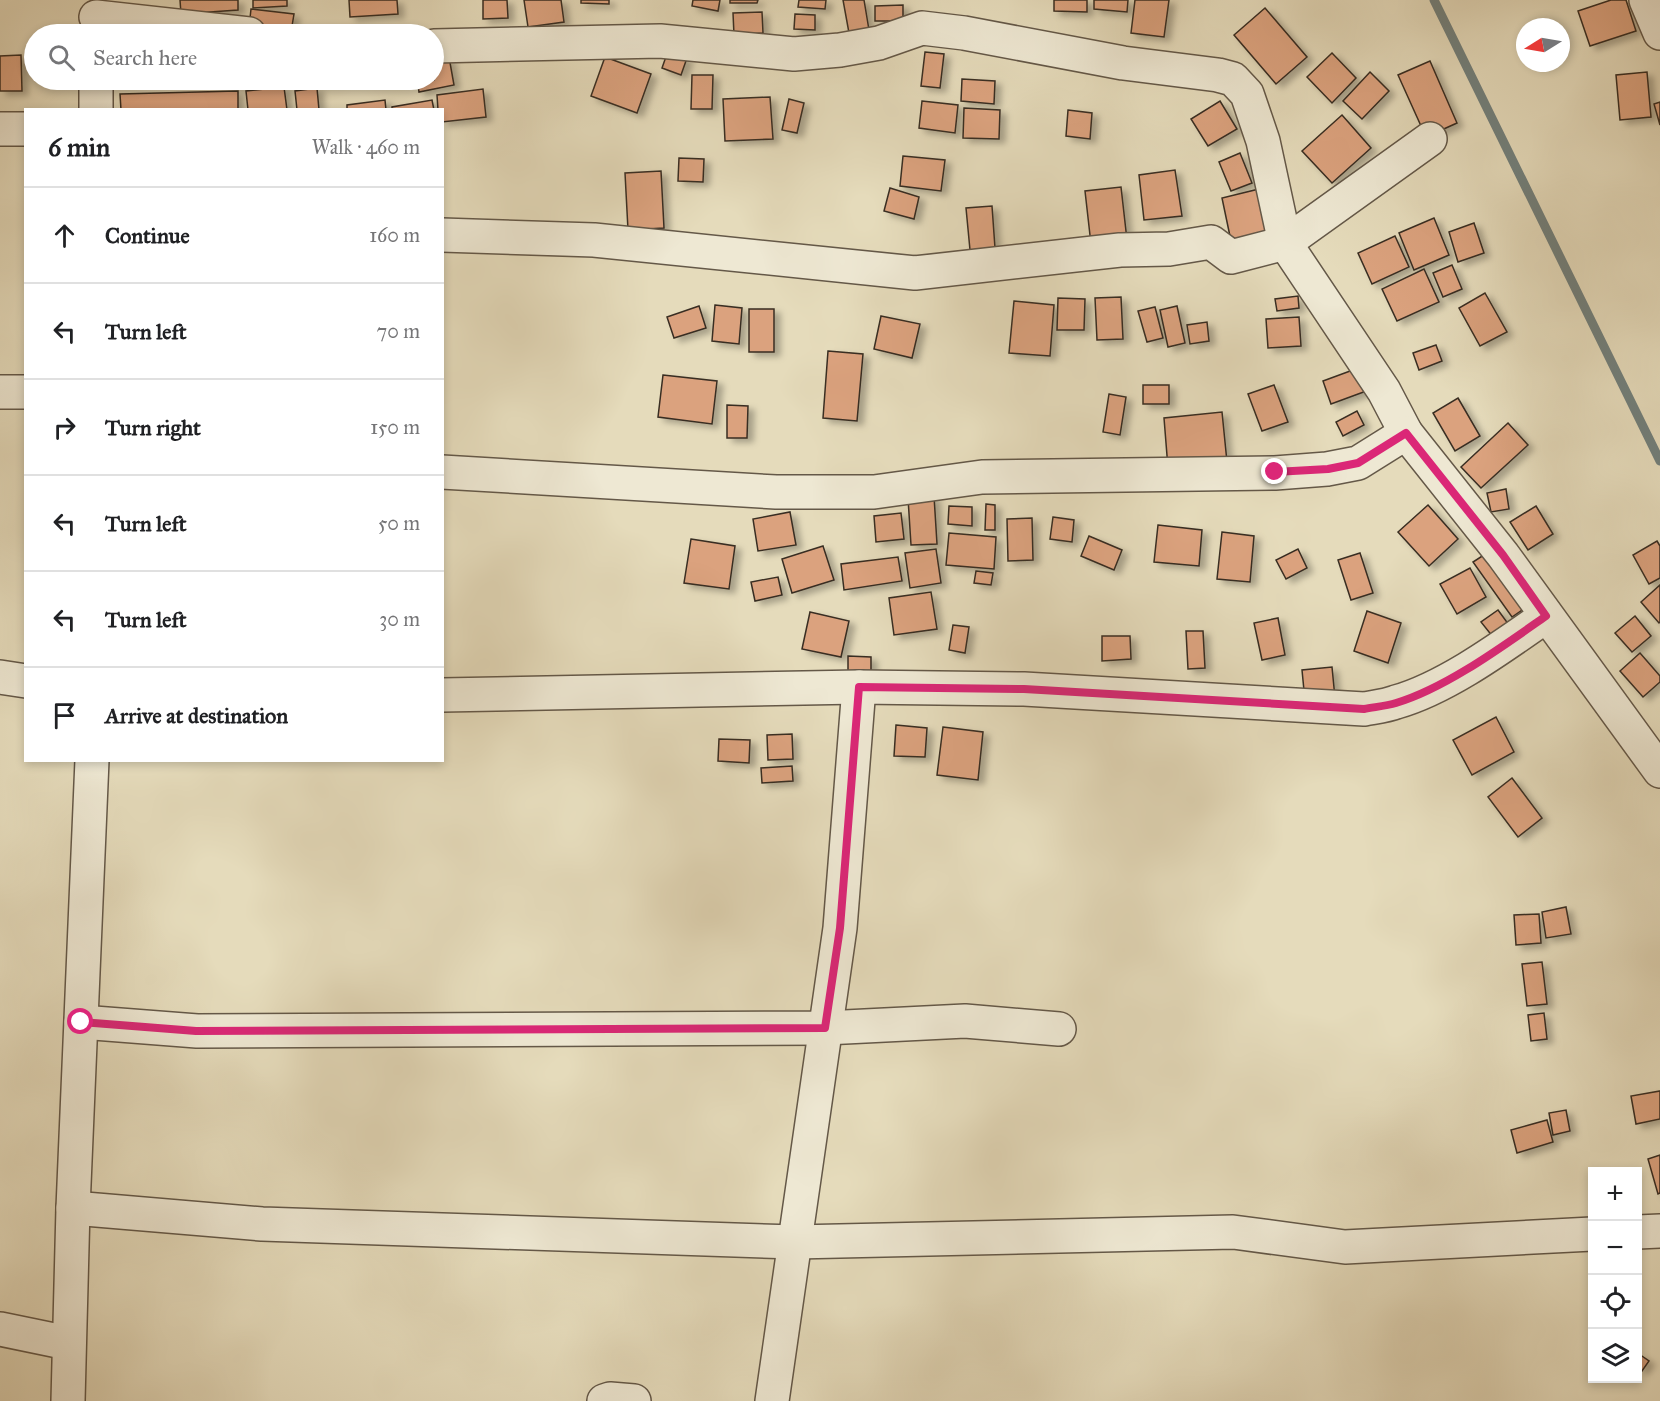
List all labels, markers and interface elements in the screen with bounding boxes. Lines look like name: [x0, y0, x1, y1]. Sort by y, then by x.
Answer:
north arrow: [1516, 18, 1570, 72]
search box: [24, 24, 444, 90]
icon: search: [45, 41, 78, 74]
text: Search here: [93, 44, 197, 71]
text: 6 min: [48, 131, 110, 163]
text: Walk · 460 m: [312, 135, 420, 159]
icon: ahead: [48, 219, 81, 252]
text: Continue: [105, 222, 190, 249]
text: 160 m: [369, 223, 420, 247]
icon: left: [48, 315, 81, 348]
text: Turn left: [105, 318, 187, 345]
text: 70 m: [377, 319, 420, 343]
icon: right: [48, 411, 81, 444]
text: Turn right: [105, 414, 201, 441]
text: 150 m: [370, 415, 420, 439]
route end: [1261, 458, 1287, 484]
icon: left: [48, 507, 81, 540]
text: Turn left: [105, 510, 187, 537]
text: 50 m: [378, 511, 420, 535]
icon: left: [48, 603, 81, 636]
text: Turn left: [105, 606, 187, 633]
text: 30 m: [379, 607, 420, 631]
icon: arrive: [48, 699, 81, 732]
text: Arrive at destination: [105, 702, 288, 729]
route start: [67, 1008, 93, 1034]
map controls: [1588, 1167, 1642, 1383]
button: +: [1588, 1167, 1642, 1221]
button: −: [1588, 1221, 1642, 1275]
button: locate: [1588, 1275, 1642, 1329]
button: layers: [1588, 1329, 1642, 1383]

